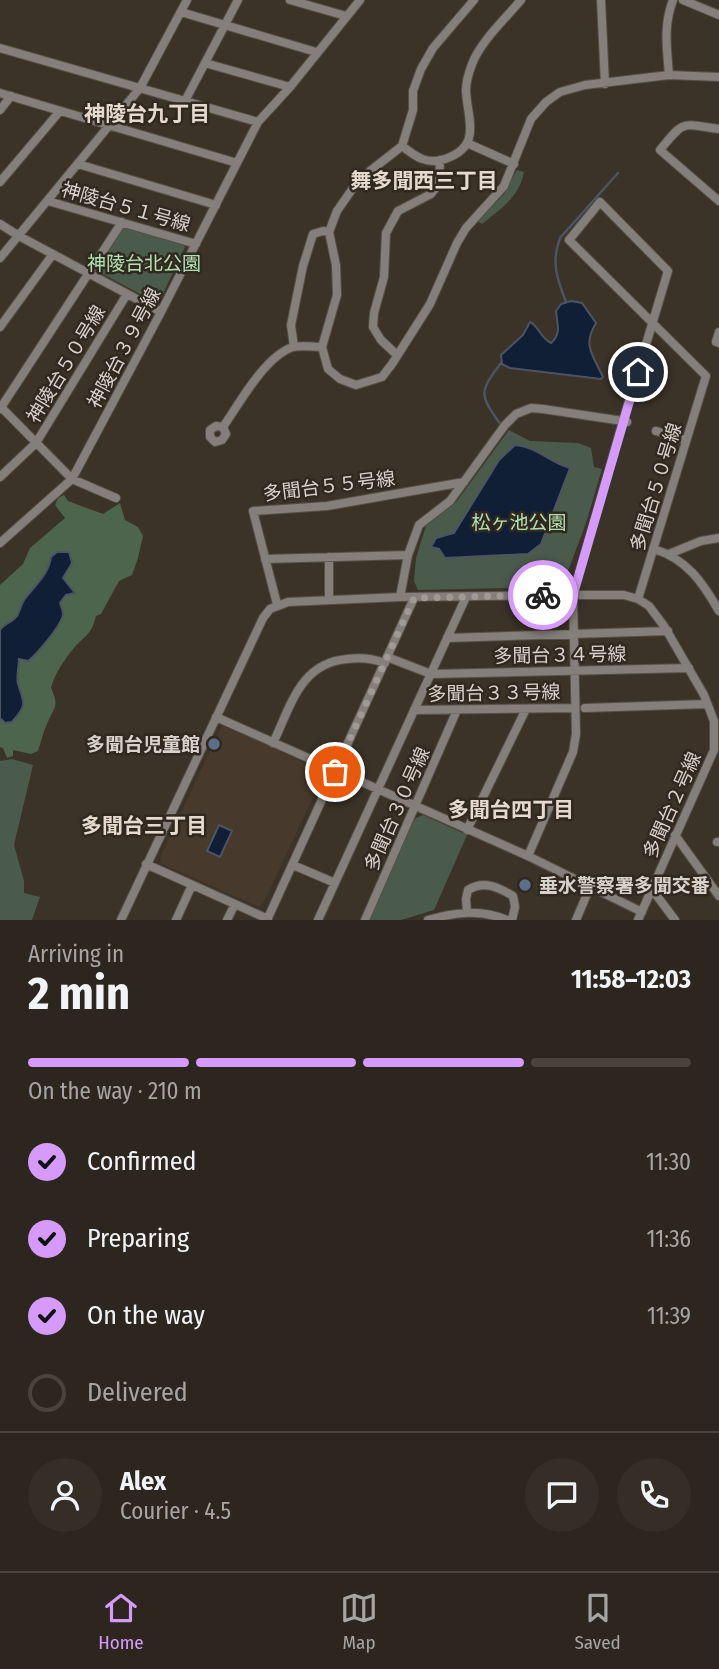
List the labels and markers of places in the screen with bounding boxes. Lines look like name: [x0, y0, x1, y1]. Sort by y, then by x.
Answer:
pin: [608, 342, 668, 402]
place label: 多聞台児童館: [86, 733, 200, 756]
marker: 多聞台児童館: [206, 736, 222, 752]
pin: [305, 742, 365, 802]
place label: 垂水警察署多聞交番: [539, 874, 710, 897]
marker: 垂水警察署多聞交番: [517, 877, 533, 893]

